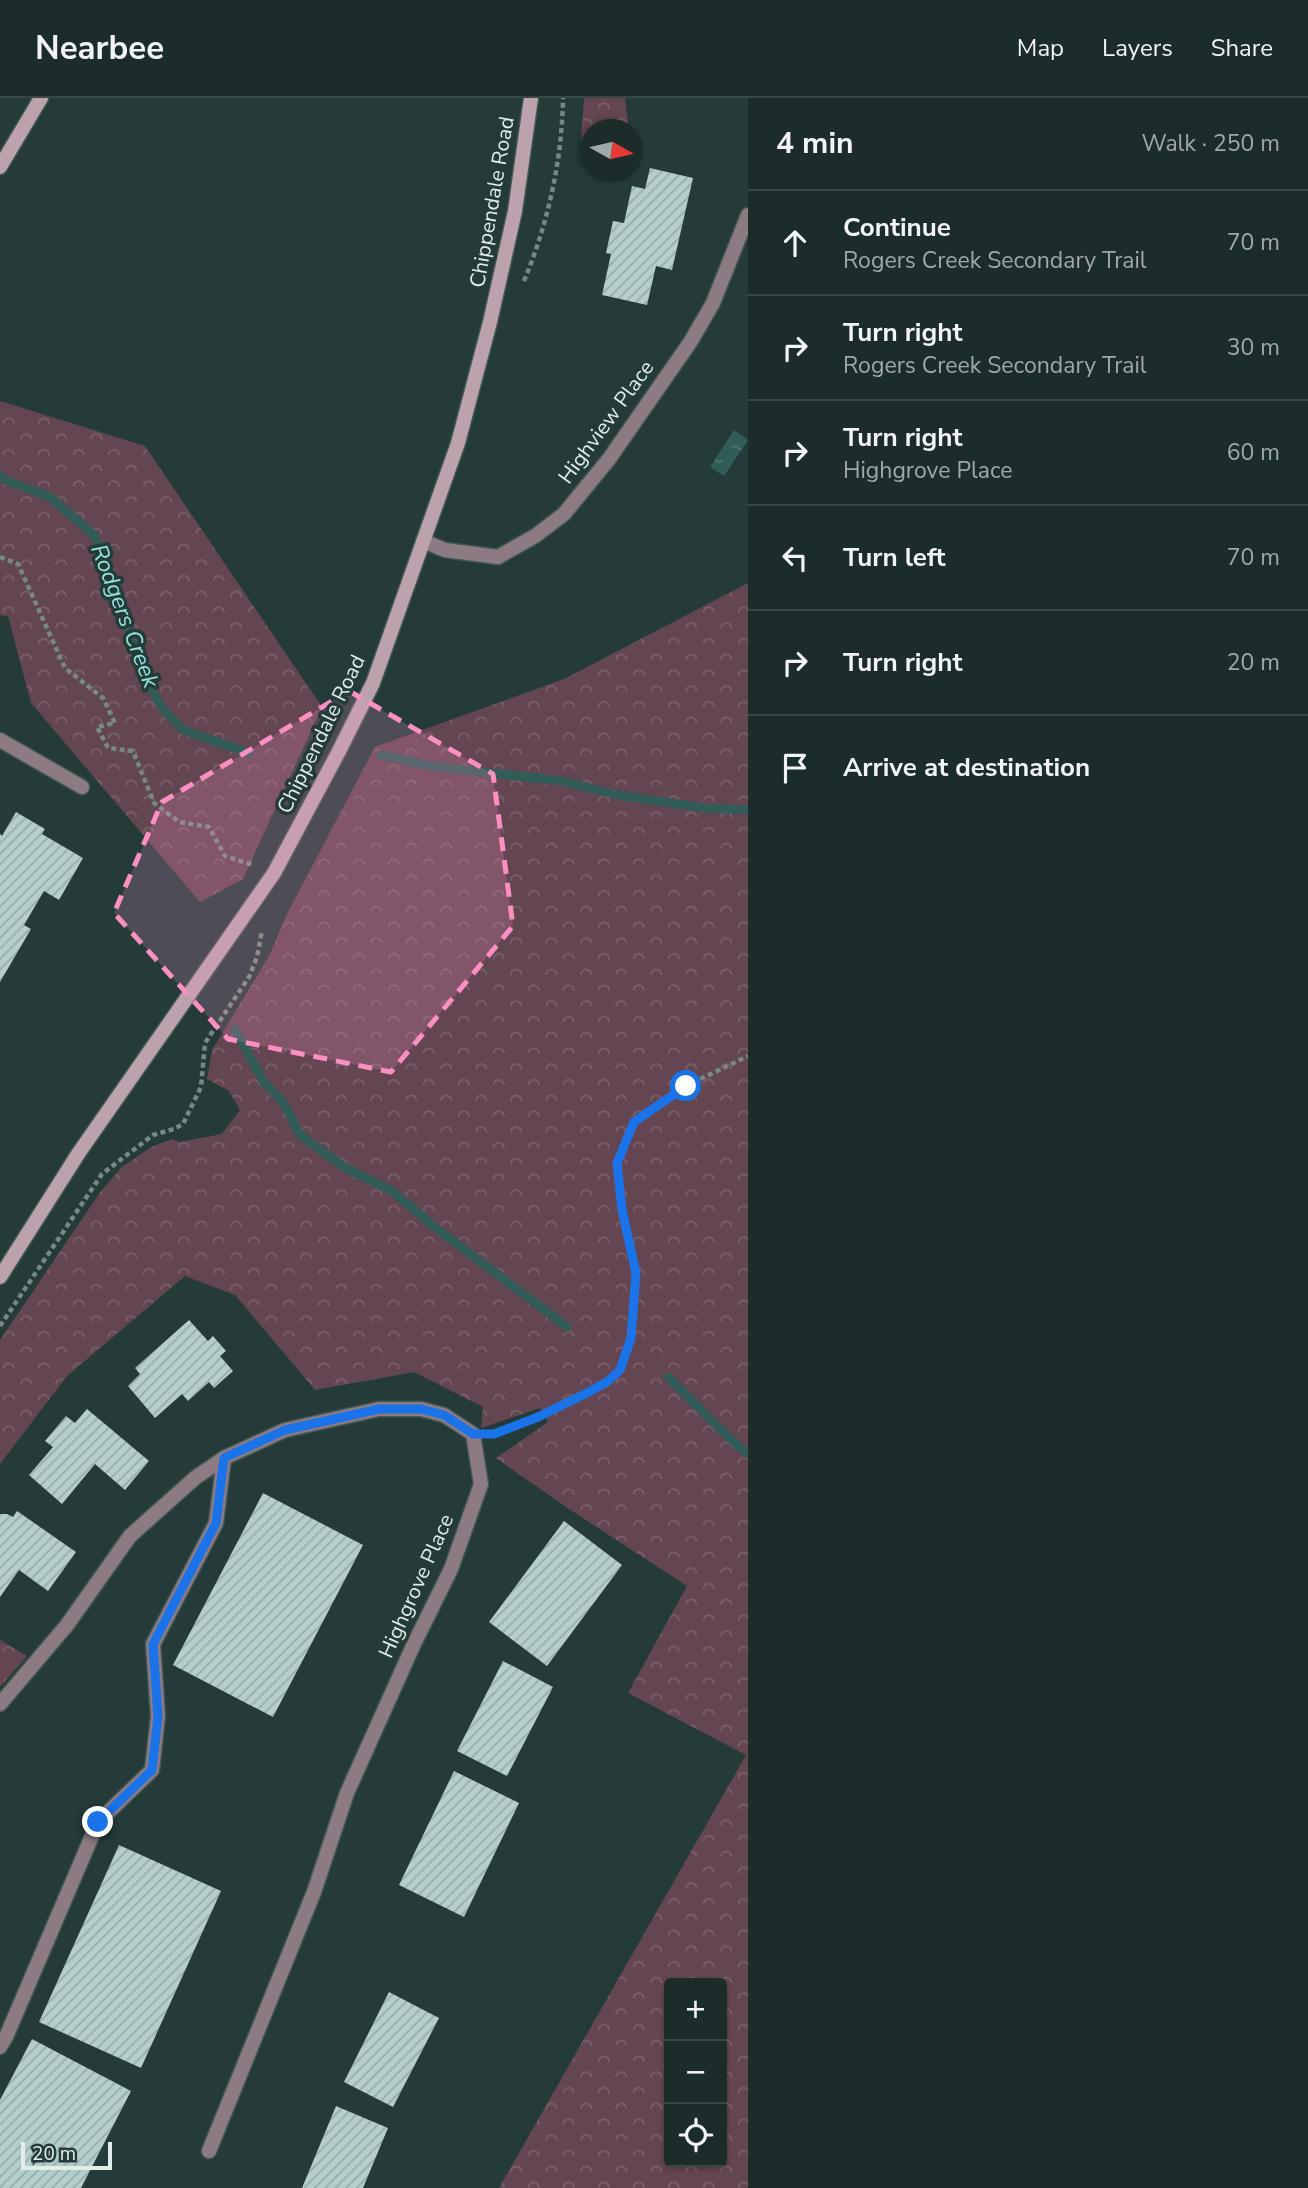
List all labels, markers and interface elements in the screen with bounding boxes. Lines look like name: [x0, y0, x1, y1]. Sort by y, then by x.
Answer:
text: Nearbee: [35, 26, 164, 71]
text: Map: [1017, 32, 1064, 64]
text: Layers: [1102, 32, 1173, 64]
text: Share: [1211, 32, 1273, 64]
street label: Chippendale Road: [463, 114, 521, 290]
north arrow: [580, 119, 643, 182]
text: 4 min: [776, 123, 854, 164]
text: Walk · 250 m: [1141, 128, 1280, 159]
text: Continue: [843, 210, 951, 245]
icon: ahead: [776, 224, 814, 262]
text: 70 m: [1227, 227, 1280, 258]
text: Rogers Creek Secondary Trail: [843, 245, 1147, 276]
text: Turn right: [843, 315, 962, 350]
icon: right: [776, 329, 814, 367]
text: 30 m: [1227, 332, 1280, 363]
text: Rogers Creek Secondary Trail: [843, 350, 1147, 381]
street label: Highview Place: [552, 355, 660, 489]
text: Turn right: [843, 420, 962, 455]
icon: right: [776, 434, 814, 472]
text: 60 m: [1227, 437, 1280, 468]
text: Highgrove Place: [843, 455, 1013, 486]
icon: left: [776, 539, 814, 577]
water label: Rodgers Creek: [83, 540, 167, 693]
text: Turn left: [843, 540, 946, 575]
text: 70 m: [1227, 542, 1280, 573]
icon: right: [776, 644, 814, 682]
text: Turn right: [843, 645, 962, 680]
text: 20 m: [1227, 647, 1280, 678]
street label: Chippendale Road: [270, 650, 372, 818]
icon: arrive: [776, 749, 814, 787]
text: Arrive at destination: [843, 750, 1090, 785]
route start: [670, 1070, 701, 1101]
street label: Highgrove Place: [372, 1510, 460, 1662]
route end: [82, 1806, 113, 1837]
map controls: [664, 1978, 727, 2167]
button: +: [664, 1978, 727, 2041]
button: −: [664, 2041, 727, 2104]
button: locate: [664, 2104, 727, 2167]
scale bar: [21, 2139, 112, 2171]
text: 20 m: [32, 2141, 76, 2167]

